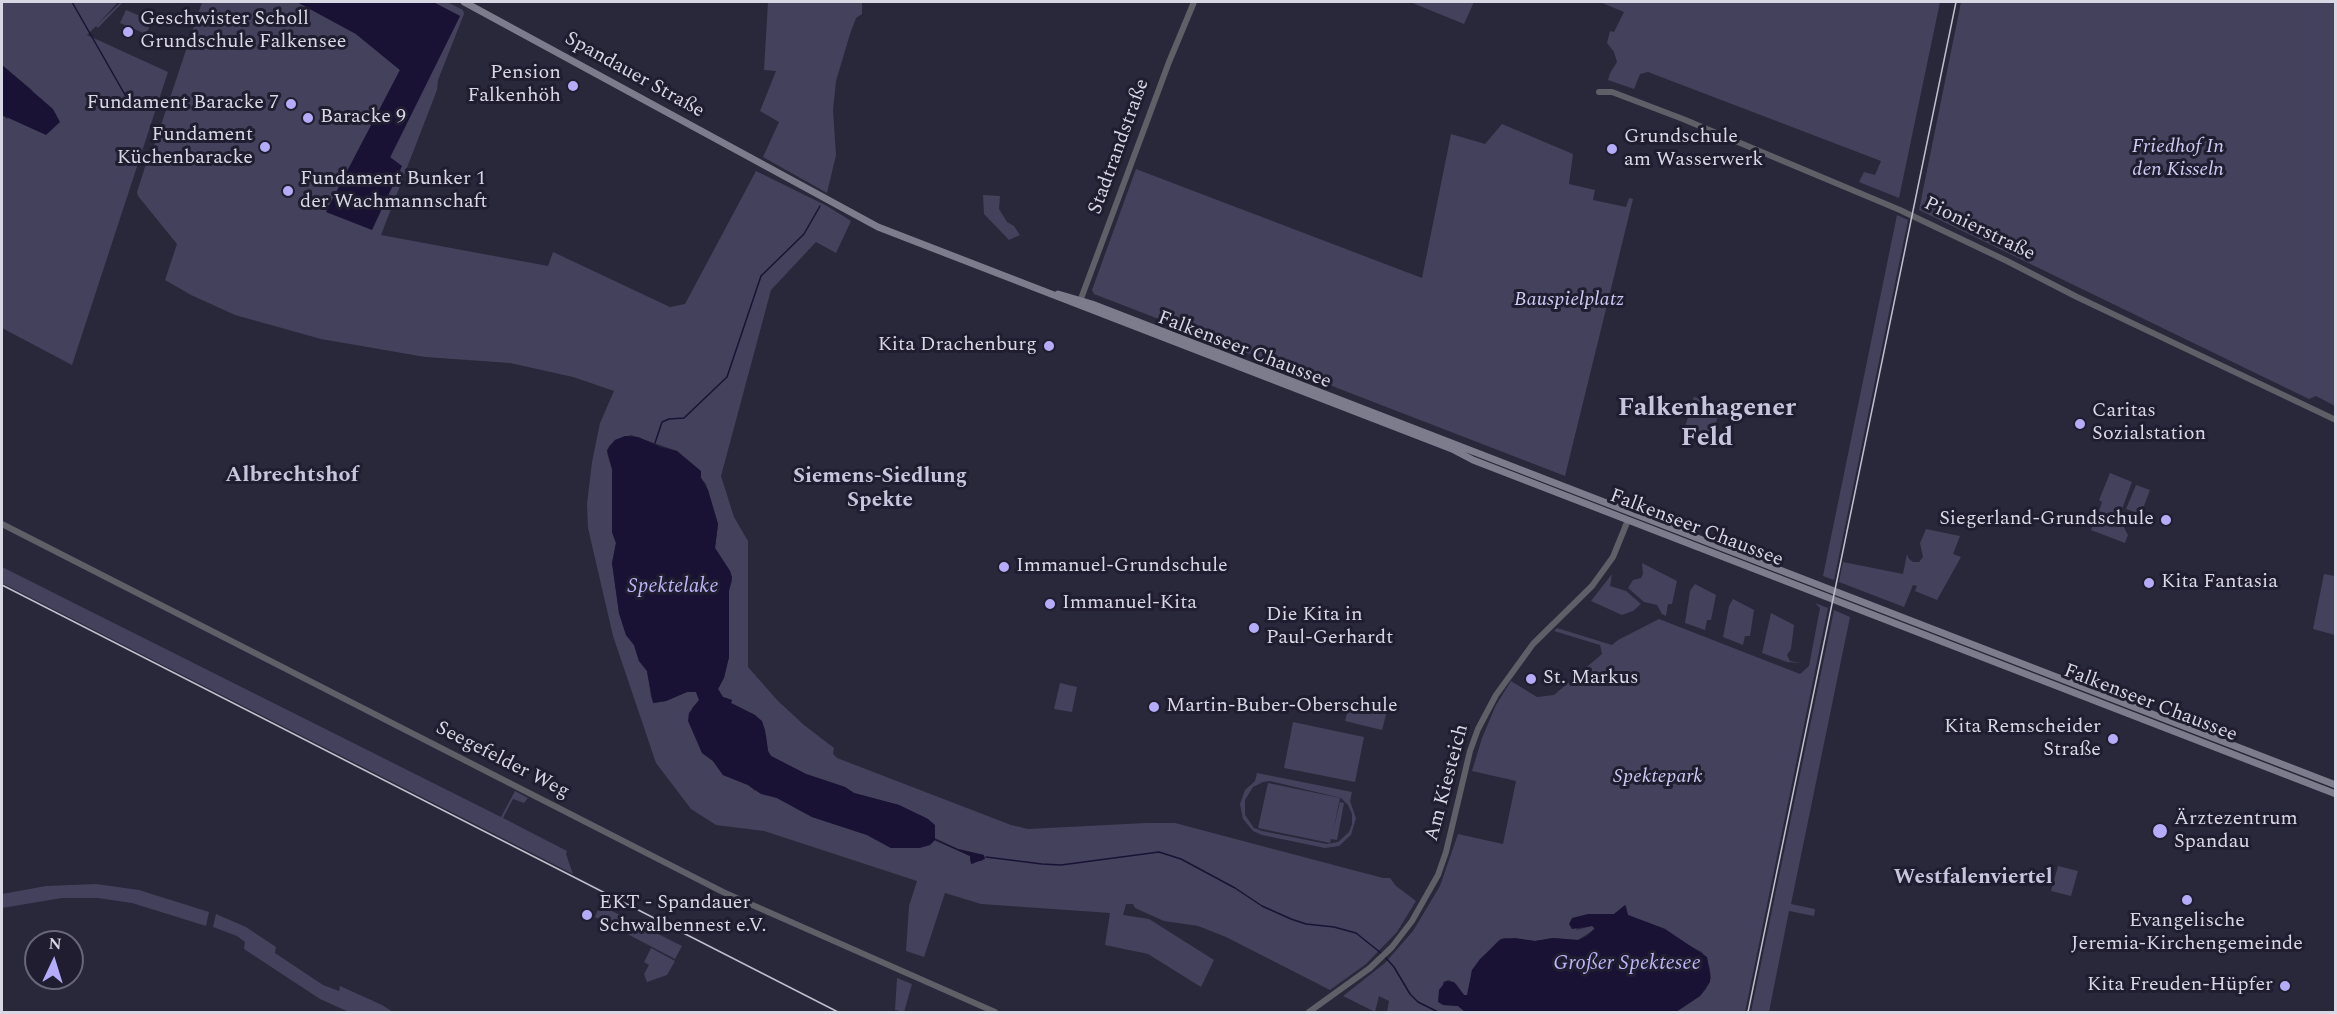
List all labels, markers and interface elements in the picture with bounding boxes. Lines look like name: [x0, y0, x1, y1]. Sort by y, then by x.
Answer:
place label: Geschwister Scholl Grundschule Falkensee: [140, 8, 346, 55]
marker: Geschwister Scholl Grundschule Falkensee: [121, 25, 135, 39]
street label: Spandauer Straße: [560, 28, 708, 124]
place label: Pension Falkenhöh: [467, 62, 561, 109]
street label: Stadtrandstraße: [1084, 76, 1156, 218]
marker: Pension Falkenhöh: [566, 79, 580, 93]
place label: Fundament Baracke 7: [87, 92, 279, 116]
marker: Fundament Baracke 7: [284, 97, 298, 111]
place label: Baracke 9: [320, 106, 406, 130]
marker: Baracke 9: [301, 111, 315, 125]
place label: Fundament Küchenbaracke: [117, 124, 253, 171]
place label: Grundschule am Wasserwerk: [1624, 126, 1764, 173]
park label: Friedhof In den Kisseln: [2132, 136, 2224, 183]
marker: Fundament Küchenbaracke: [258, 140, 272, 154]
marker: Grundschule am Wasserwerk: [1605, 142, 1619, 156]
place label: Fundament Bunker 1 der Wachmannschaft: [300, 168, 487, 215]
marker: Fundament Bunker 1 der Wachmannschaft: [281, 184, 295, 198]
street label: Pionierstraße: [1920, 193, 2038, 267]
park label: Bauspielplatz: [1514, 289, 1624, 313]
street label: Falkenseer Chaussee: [1154, 307, 1334, 395]
place label: Kita Drachenburg: [878, 334, 1037, 358]
marker: Kita Drachenburg: [1042, 339, 1056, 353]
district label: Falkenhagener Feld: [1618, 394, 1796, 455]
place label: Caritas Sozialstation: [2092, 400, 2206, 447]
marker: Caritas Sozialstation: [2073, 417, 2087, 431]
district label: Albrechtshof: [225, 464, 359, 490]
district label: Siemens-Siedlung Spekte: [793, 465, 967, 515]
street label: Falkenseer Chaussee: [1606, 485, 1786, 573]
place label: Siegerland-Grundschule: [1939, 508, 2154, 532]
marker: Siegerland-Grundschule: [2159, 513, 2173, 527]
place label: Immanuel-Grundschule: [1016, 555, 1228, 579]
marker: Immanuel-Grundschule: [997, 560, 1011, 574]
place label: Kita Fantasia: [2161, 571, 2278, 595]
water label: Spektelake: [628, 575, 718, 601]
marker: Kita Fantasia: [2142, 576, 2156, 590]
place label: Immanuel-Kita: [1062, 592, 1197, 616]
marker: Immanuel-Kita: [1043, 597, 1057, 611]
place label: Die Kita in Paul-Gerhardt: [1266, 604, 1393, 651]
marker: Die Kita in Paul-Gerhardt: [1247, 621, 1261, 635]
street label: Falkenseer Chaussee: [2060, 660, 2240, 748]
place label: St. Markus: [1543, 667, 1639, 691]
marker: St. Markus: [1524, 672, 1538, 686]
place label: Martin-Buber-Oberschule: [1166, 695, 1398, 719]
marker: Martin-Buber-Oberschule: [1147, 700, 1161, 714]
place label: Kita Remscheider Straße: [1944, 716, 2101, 763]
street label: Seegefelder Weg: [431, 717, 573, 805]
street label: Am Kiesteich: [1421, 722, 1475, 844]
marker: Kita Remscheider Straße: [2106, 732, 2120, 746]
park label: Spektepark: [1613, 766, 1703, 790]
place label: Ärztezentrum Spandau: [2174, 808, 2298, 855]
marker: Ärztezentrum Spandau: [2151, 822, 2169, 840]
district label: Westfalenviertel: [1893, 866, 2053, 892]
place label: EKT - Spandauer Schwalbennest e.V.: [599, 892, 766, 939]
marker: Evangelische Jeremia-Kirchengemeinde: [2180, 893, 2194, 907]
marker: EKT - Spandauer Schwalbennest e.V.: [580, 908, 594, 922]
place label: Evangelische Jeremia-Kirchengemeinde: [2071, 910, 2303, 957]
north arrow: [24, 930, 84, 990]
text: N: [48, 932, 62, 956]
water label: Großer Spektesee: [1553, 952, 1701, 978]
place label: Kita Freuden-Hüpfer: [2087, 974, 2273, 998]
marker: Kita Freuden-Hüpfer: [2278, 979, 2292, 993]

